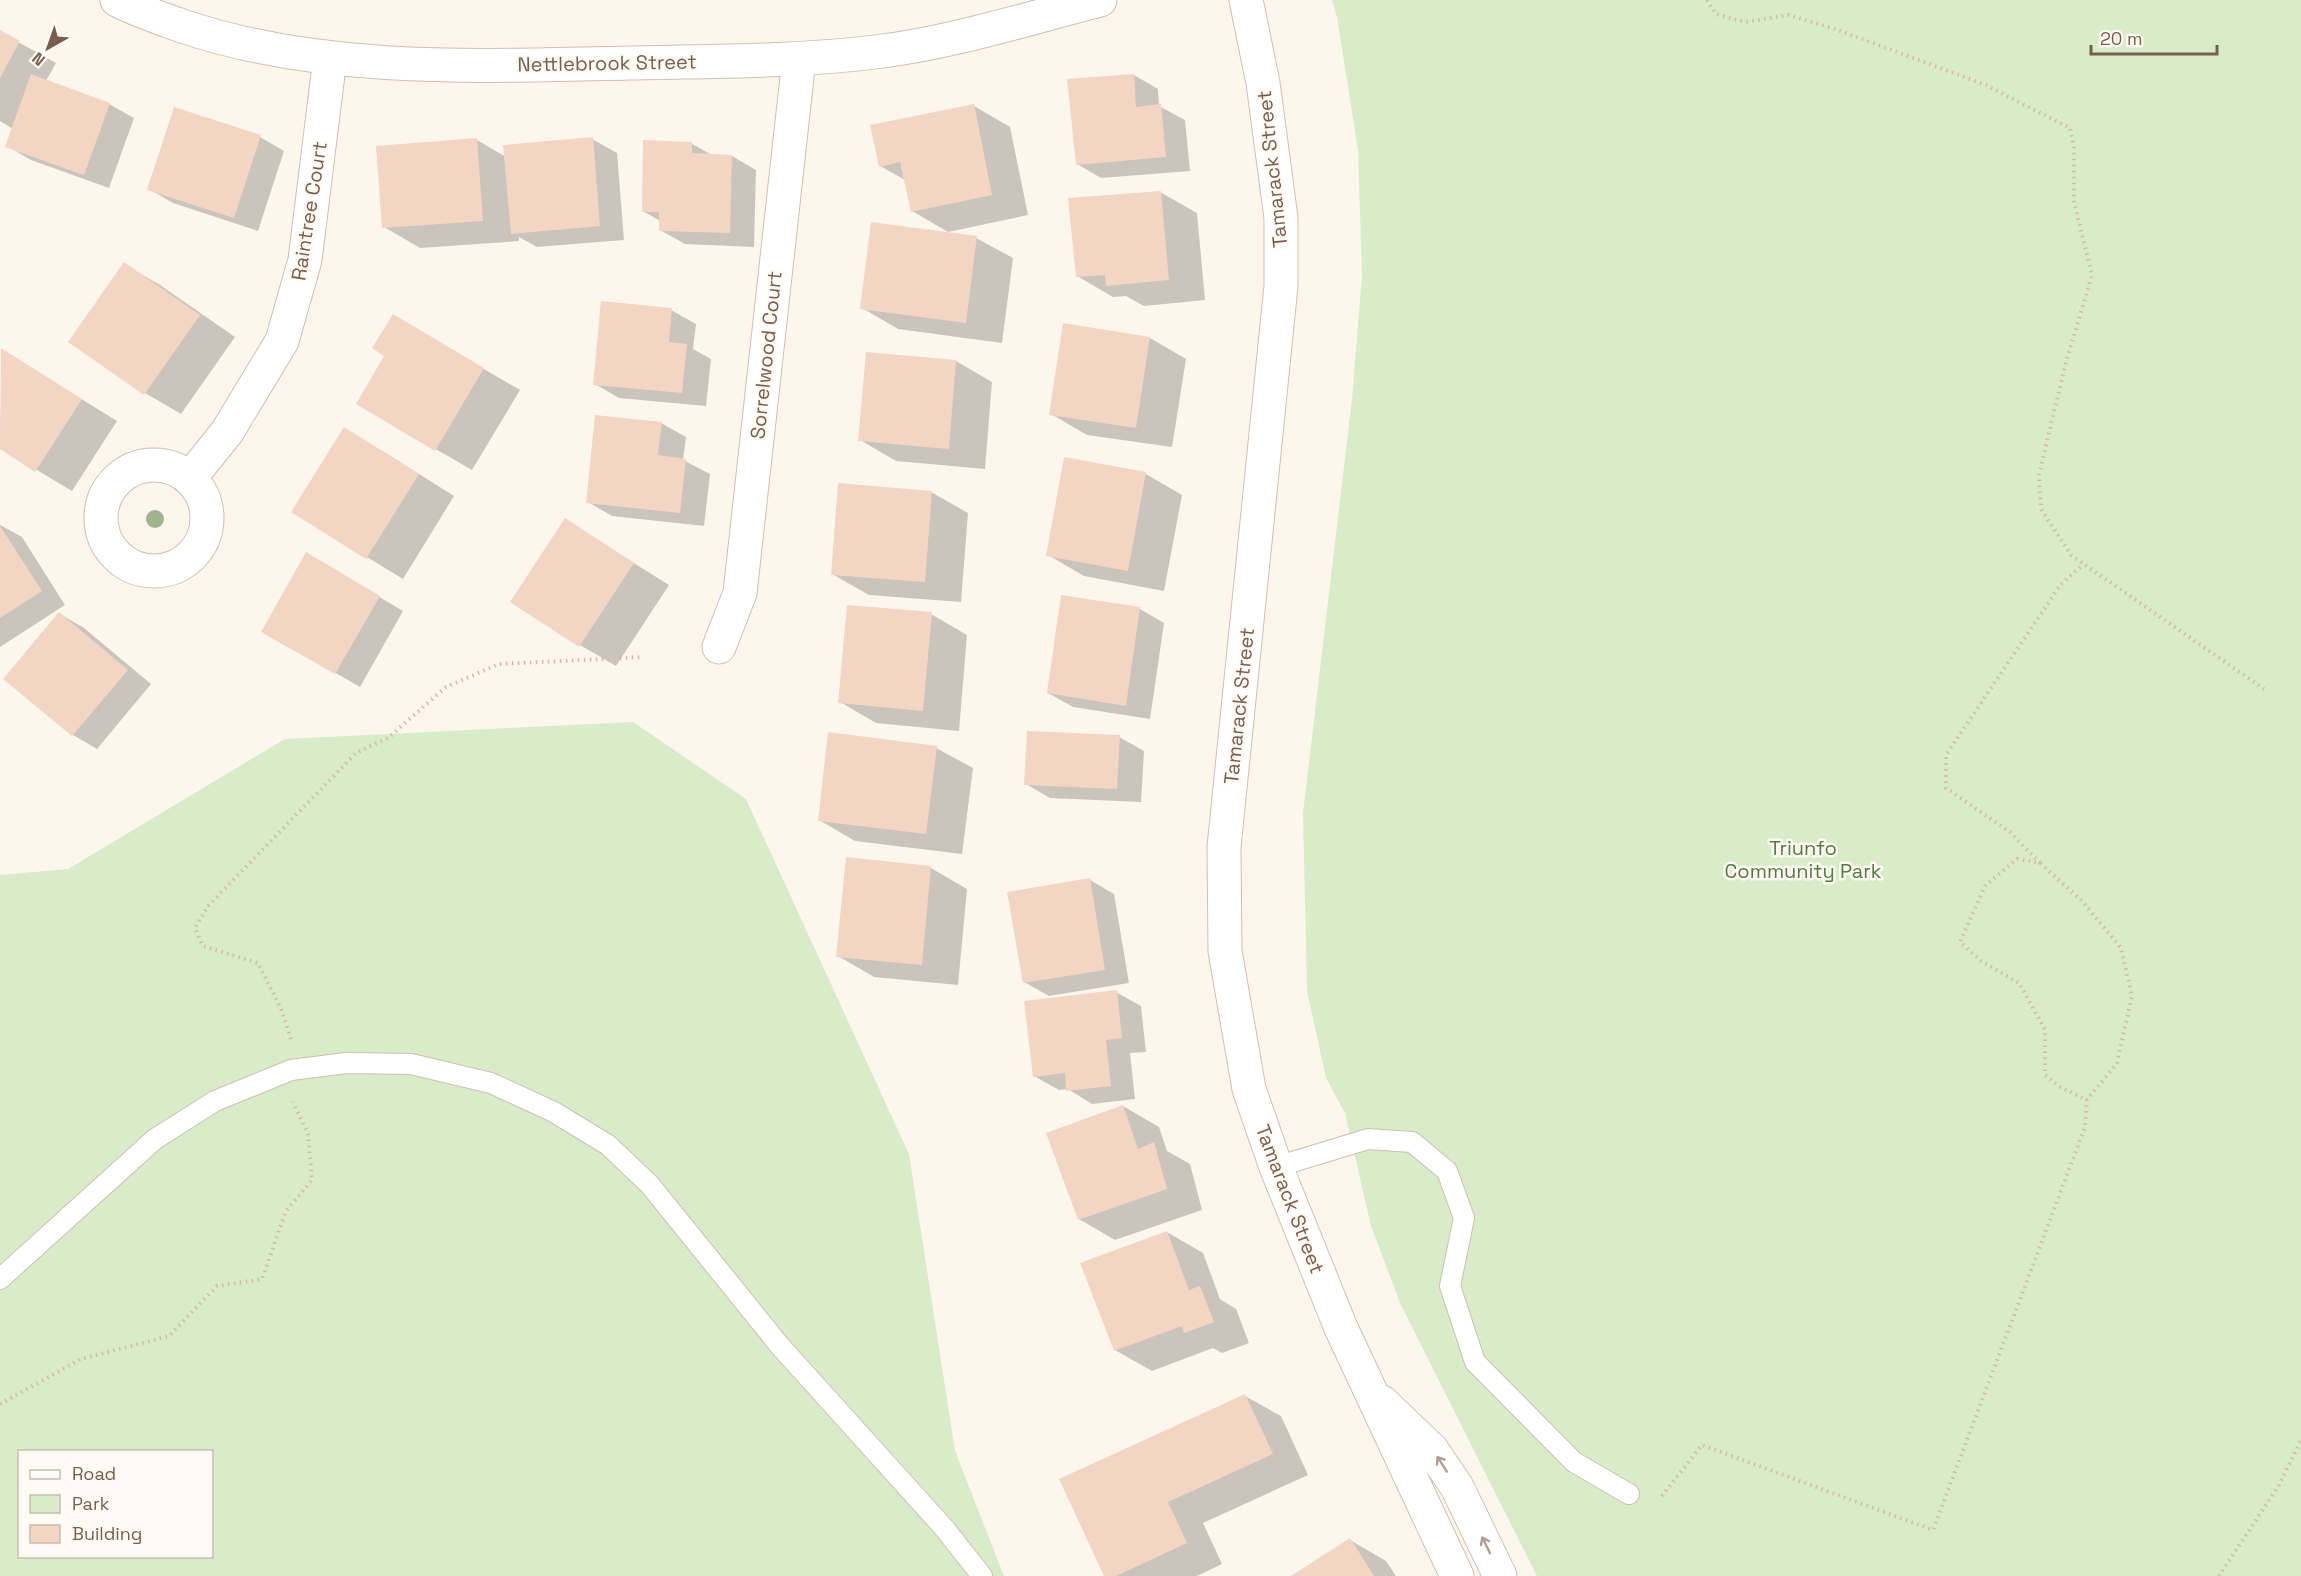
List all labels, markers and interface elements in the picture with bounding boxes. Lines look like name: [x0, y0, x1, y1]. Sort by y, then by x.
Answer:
north arrow: [18, 18, 78, 78]
scale bar: [2091, 18, 2217, 56]
text: 20 m: [2100, 27, 2143, 50]
text: N: [28, 48, 50, 71]
street label: Nettlebrook Street: [517, 48, 697, 78]
street label: Tamarack Street: [1251, 89, 1293, 249]
street label: Raintree Court: [285, 140, 333, 282]
street label: Sorrelwood Court: [744, 270, 788, 440]
street label: Tamarack Street: [1218, 626, 1260, 786]
park label: Triunfo Community Park: [1724, 835, 1882, 884]
street label: Tamarack Street: [1250, 1121, 1330, 1277]
legend: [18, 1450, 213, 1558]
one-way arrow: [1435, 1456, 1447, 1473]
text: Road: [72, 1462, 116, 1485]
text: Park: [72, 1492, 110, 1515]
text: Building: [72, 1522, 142, 1545]
one-way arrow: [1480, 1537, 1491, 1555]

